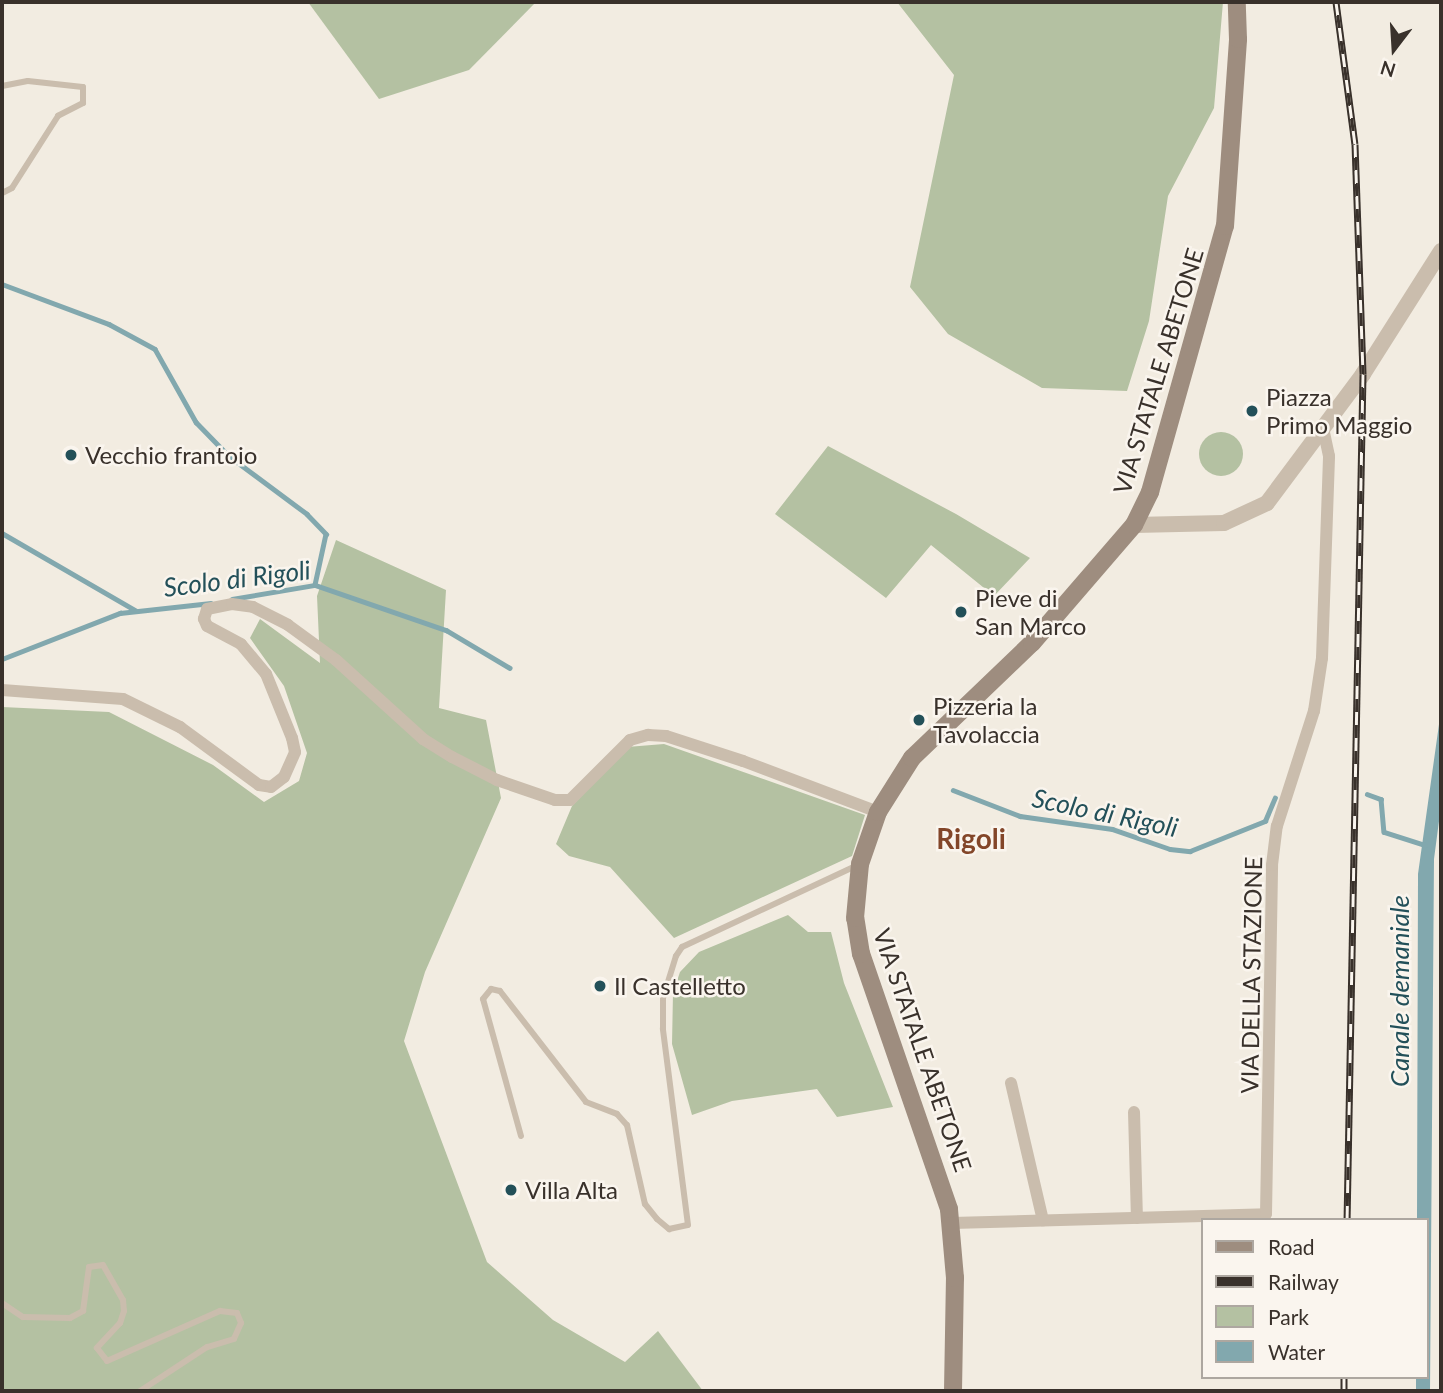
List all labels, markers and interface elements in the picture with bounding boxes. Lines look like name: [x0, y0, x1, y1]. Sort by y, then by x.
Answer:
north arrow: [1359, 14, 1429, 84]
text: N: [1377, 56, 1398, 83]
street label: VIA STATALE ABETONE: [1107, 244, 1209, 498]
place label: Piazza Primo Maggio: [1266, 383, 1412, 439]
marker: Piazza Primo Maggio: [1244, 403, 1260, 419]
place label: Vecchio frantoio: [85, 441, 257, 469]
marker: Vecchio frantoio: [63, 447, 79, 463]
water label: Scolo di Rigoli: [162, 554, 312, 604]
place label: Pieve di San Marco: [975, 584, 1086, 640]
marker: Pieve di San Marco: [953, 604, 969, 620]
place label: Pizzeria la Tavolaccia: [933, 692, 1040, 748]
marker: Pizzeria la Tavolaccia: [911, 712, 927, 728]
water label: Scolo di Rigoli: [1029, 782, 1181, 844]
district label: Rigoli: [936, 821, 1006, 855]
street label: VIA DELLA STAZIONE: [1235, 855, 1267, 1095]
water label: Canale demaniale: [1384, 895, 1416, 1087]
street label: VIA STATALE ABETONE: [868, 924, 978, 1176]
place label: Il Castelletto: [614, 972, 746, 1000]
marker: Il Castelletto: [592, 978, 608, 994]
place label: Villa Alta: [525, 1176, 619, 1204]
marker: Villa Alta: [503, 1182, 519, 1198]
legend: [1202, 1218, 1429, 1379]
text: Road: [1268, 1234, 1315, 1259]
text: Railway: [1268, 1269, 1339, 1294]
text: Park: [1268, 1304, 1309, 1329]
text: Water: [1268, 1339, 1325, 1364]

